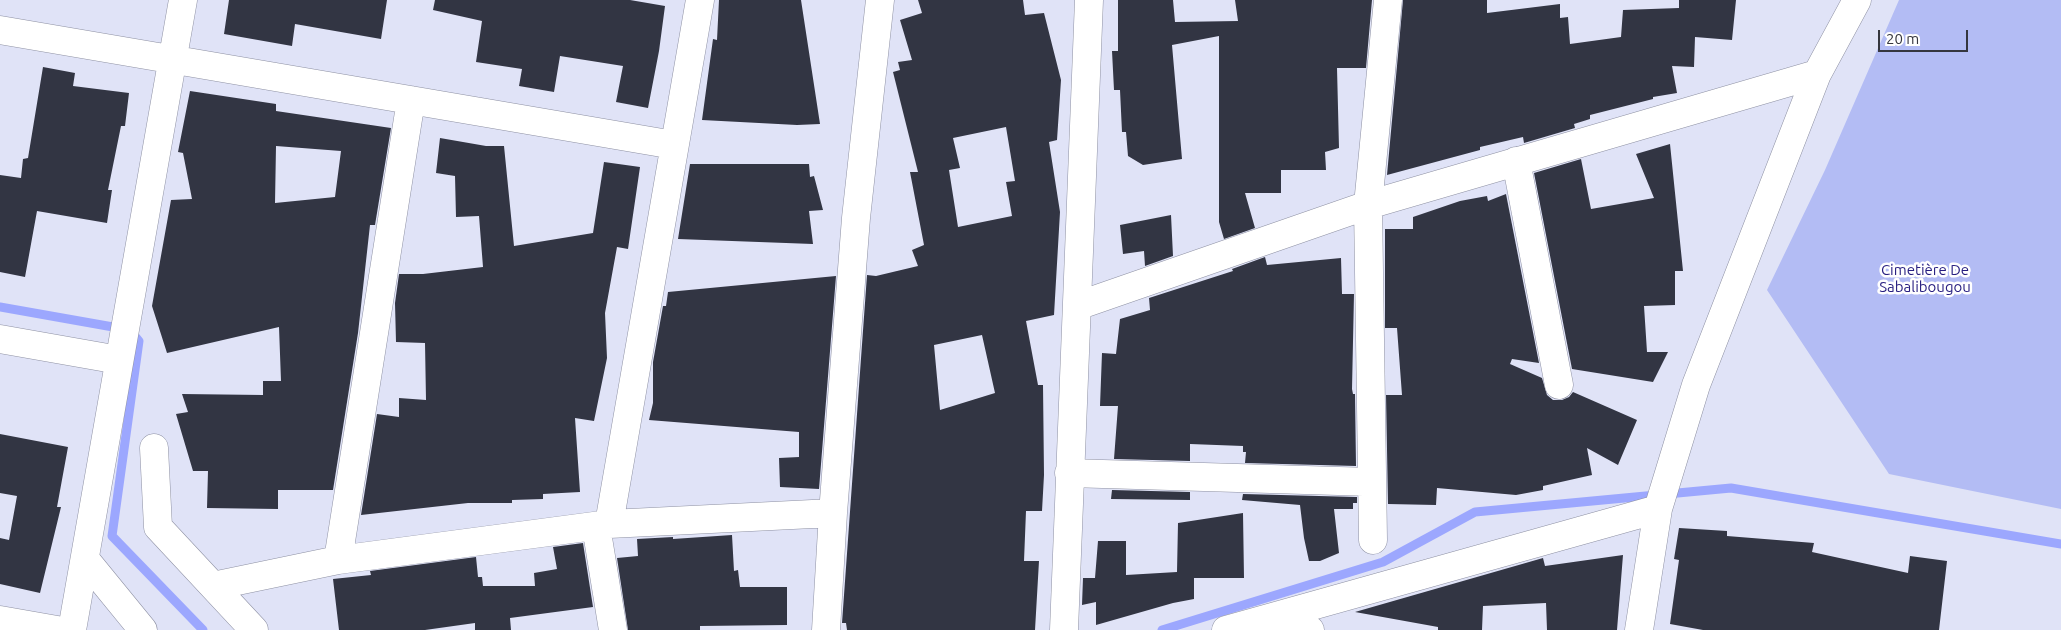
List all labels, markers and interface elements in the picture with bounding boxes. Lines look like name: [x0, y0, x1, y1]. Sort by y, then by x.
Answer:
scale bar: [1881, 20, 1971, 52]
text: 20 m: [1886, 30, 1919, 47]
park label: Cimetière De Sabalibougou: [1879, 261, 1971, 296]

